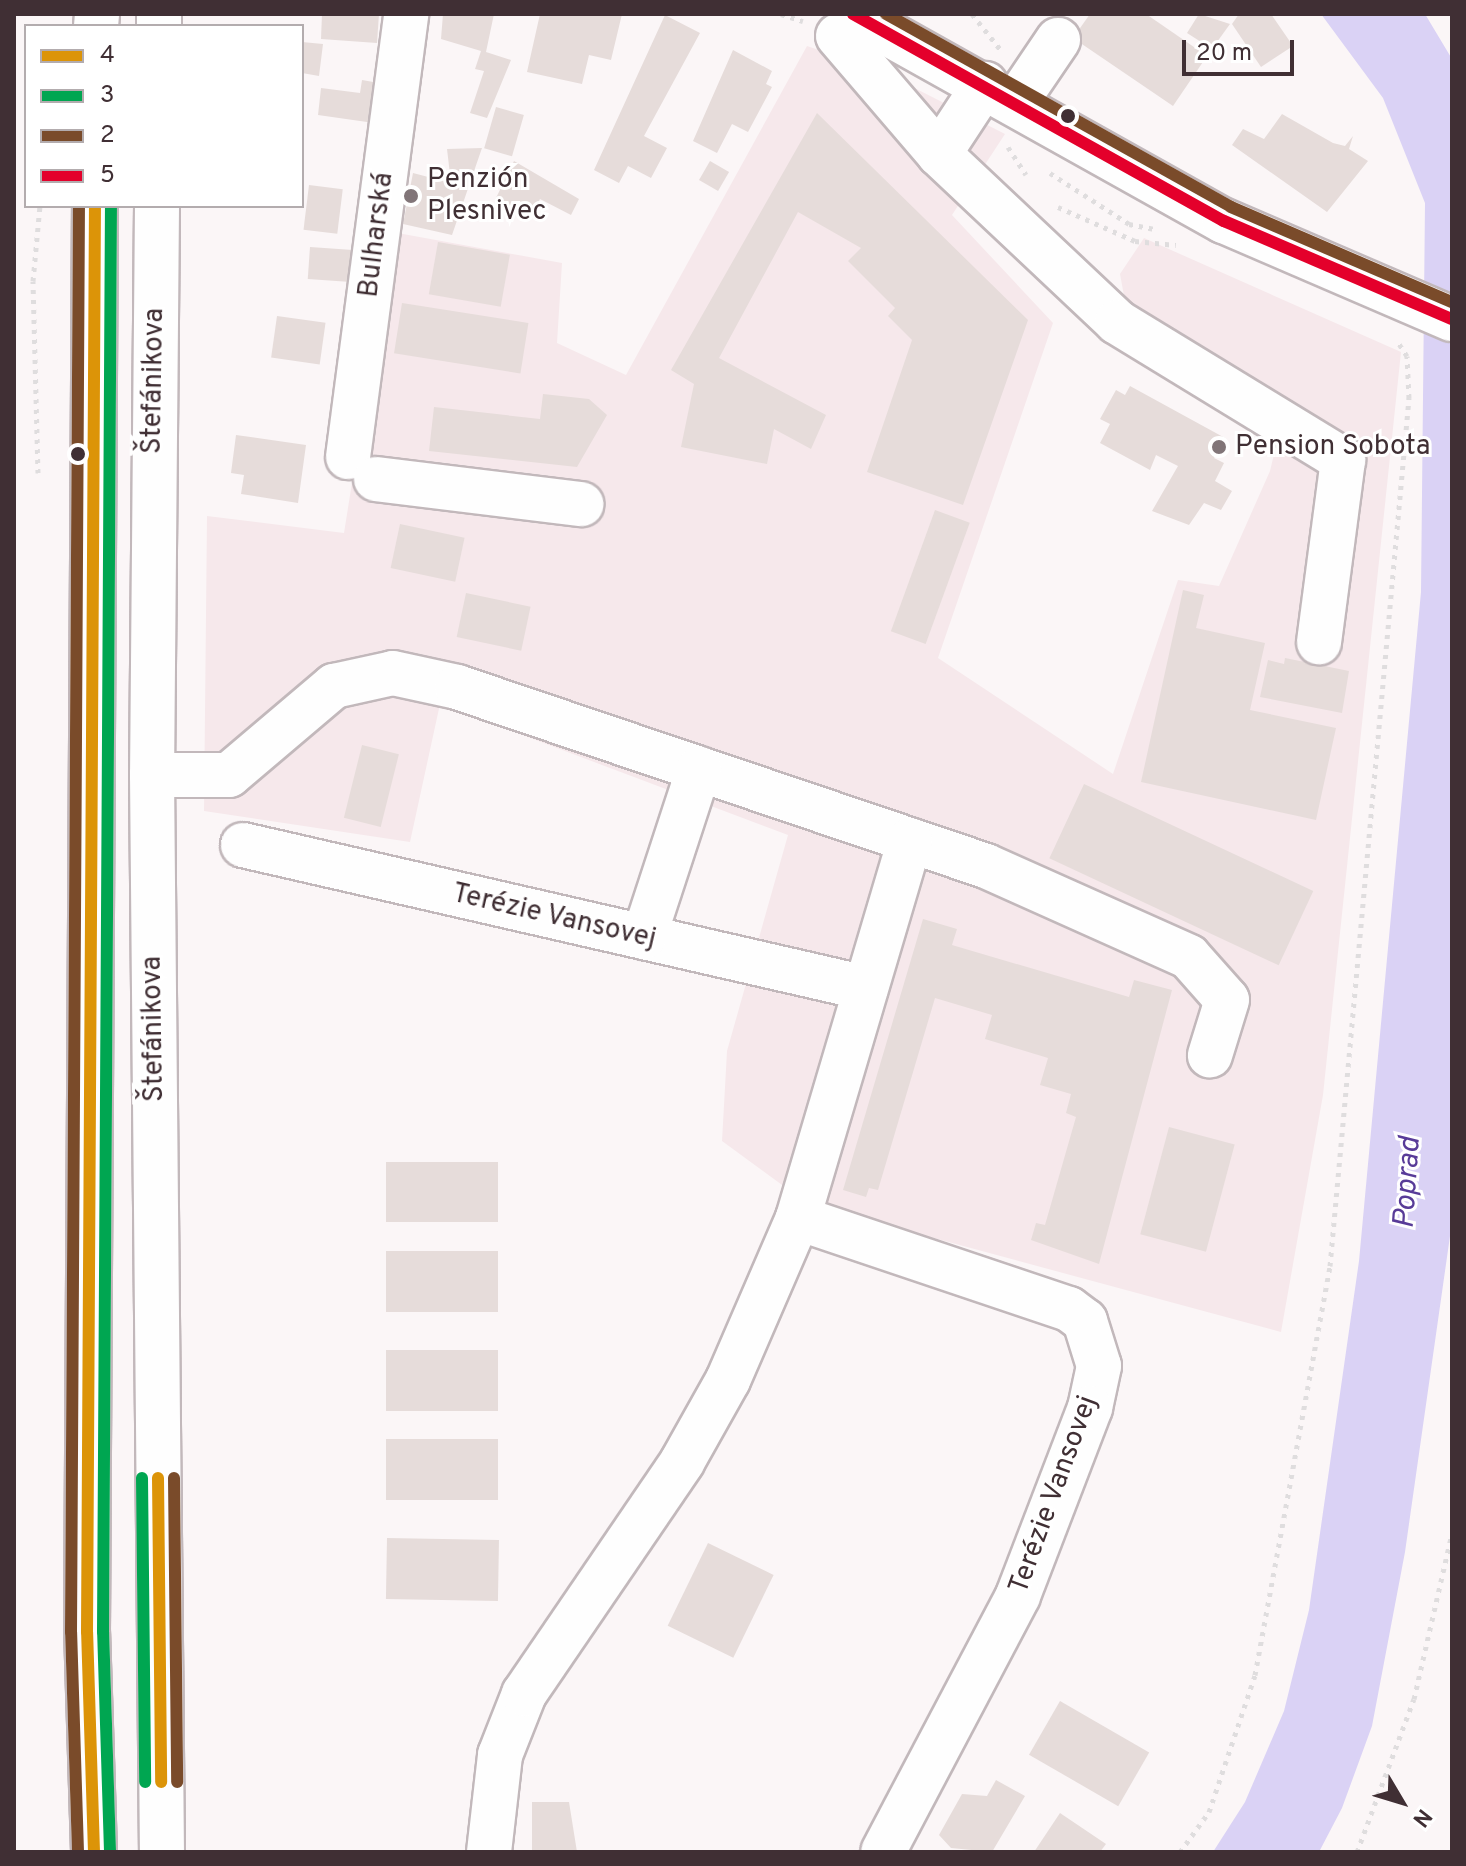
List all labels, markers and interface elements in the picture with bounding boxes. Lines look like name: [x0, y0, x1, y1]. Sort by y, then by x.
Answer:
legend: [24, 24, 304, 208]
scale bar: [1186, 24, 1298, 74]
text: 20 m: [1196, 39, 1252, 69]
text: 4: [100, 41, 115, 71]
text: 3: [100, 81, 114, 111]
unlabelled marker: [1060, 108, 1076, 124]
text: 2: [100, 121, 115, 151]
text: 5: [100, 161, 115, 191]
place label: Penzión Plesnivec: [427, 163, 547, 229]
street label: Bulharská: [353, 171, 401, 299]
marker: Penzión Plesnivec: [402, 187, 420, 205]
street label: Štefánikova: [136, 308, 172, 454]
place label: Pension Sobota: [1235, 430, 1430, 464]
marker: Pension Sobota: [1210, 438, 1228, 456]
unlabelled marker: [70, 446, 86, 462]
street label: Terézie Vansovej: [448, 877, 660, 957]
street label: Štefánikova: [136, 956, 172, 1102]
water label: Poprad: [1388, 1136, 1430, 1230]
street label: Terézie Vansovej: [1002, 1391, 1106, 1599]
north arrow: [1362, 1762, 1442, 1842]
text: N: [1406, 1803, 1437, 1832]

